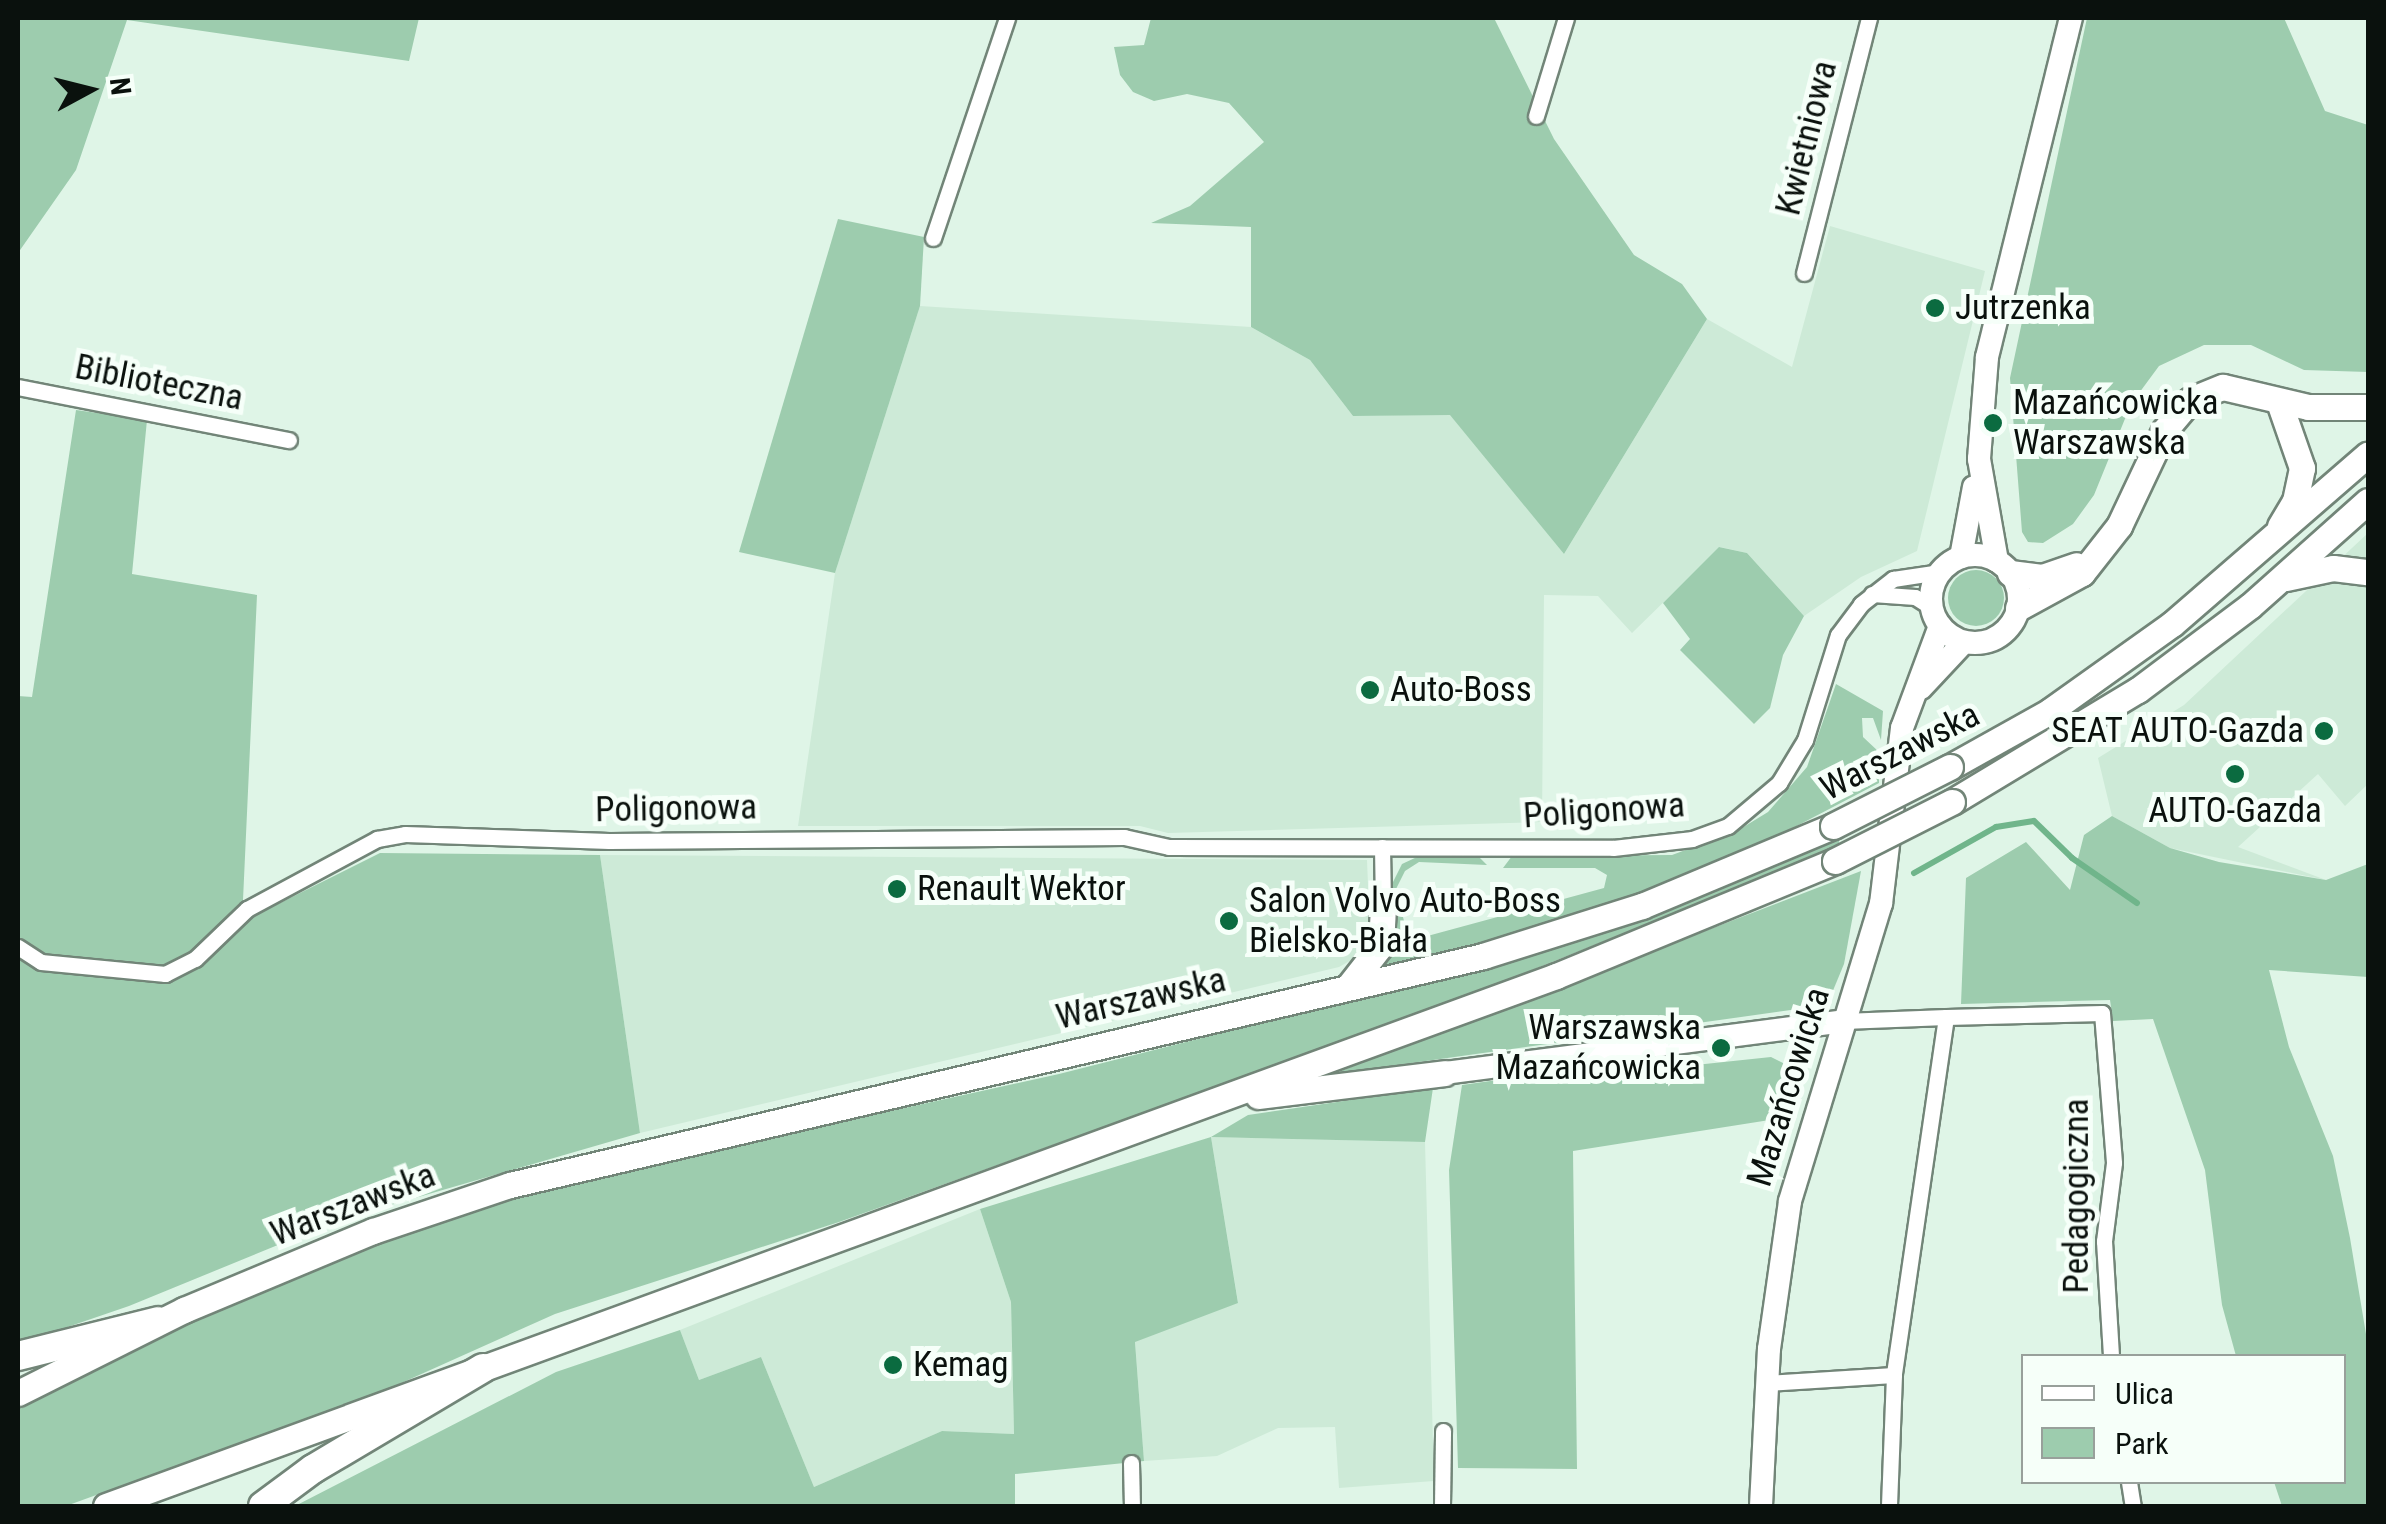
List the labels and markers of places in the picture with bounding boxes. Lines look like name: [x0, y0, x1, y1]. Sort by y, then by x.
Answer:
place label: Jutrzenka: [1955, 287, 2091, 329]
marker: Jutrzenka: [1924, 297, 1946, 319]
place label: Mazańcowicka Warszawska: [2013, 382, 2219, 464]
marker: Mazańcowicka Warszawska: [1982, 412, 2004, 434]
place label: Auto-Boss: [1390, 669, 1532, 711]
marker: Auto-Boss: [1359, 679, 1381, 701]
place label: SEAT AUTO-Gazda: [2051, 710, 2304, 752]
marker: SEAT AUTO-Gazda: [2313, 720, 2335, 742]
marker: AUTO-Gazda: [2224, 763, 2246, 785]
place label: AUTO-Gazda: [2148, 790, 2322, 832]
place label: Renault Wektor: [917, 868, 1126, 910]
marker: Renault Wektor: [886, 878, 908, 900]
place label: Salon Volvo Auto-Boss Bielsko-Biała: [1249, 880, 1561, 962]
marker: Salon Volvo Auto-Boss Bielsko-Biała: [1218, 910, 1240, 932]
place label: Warszawska Mazańcowicka: [1495, 1007, 1701, 1089]
marker: Warszawska Mazańcowicka: [1710, 1037, 1732, 1059]
place label: Kemag: [913, 1344, 1008, 1386]
marker: Kemag: [882, 1354, 904, 1376]

